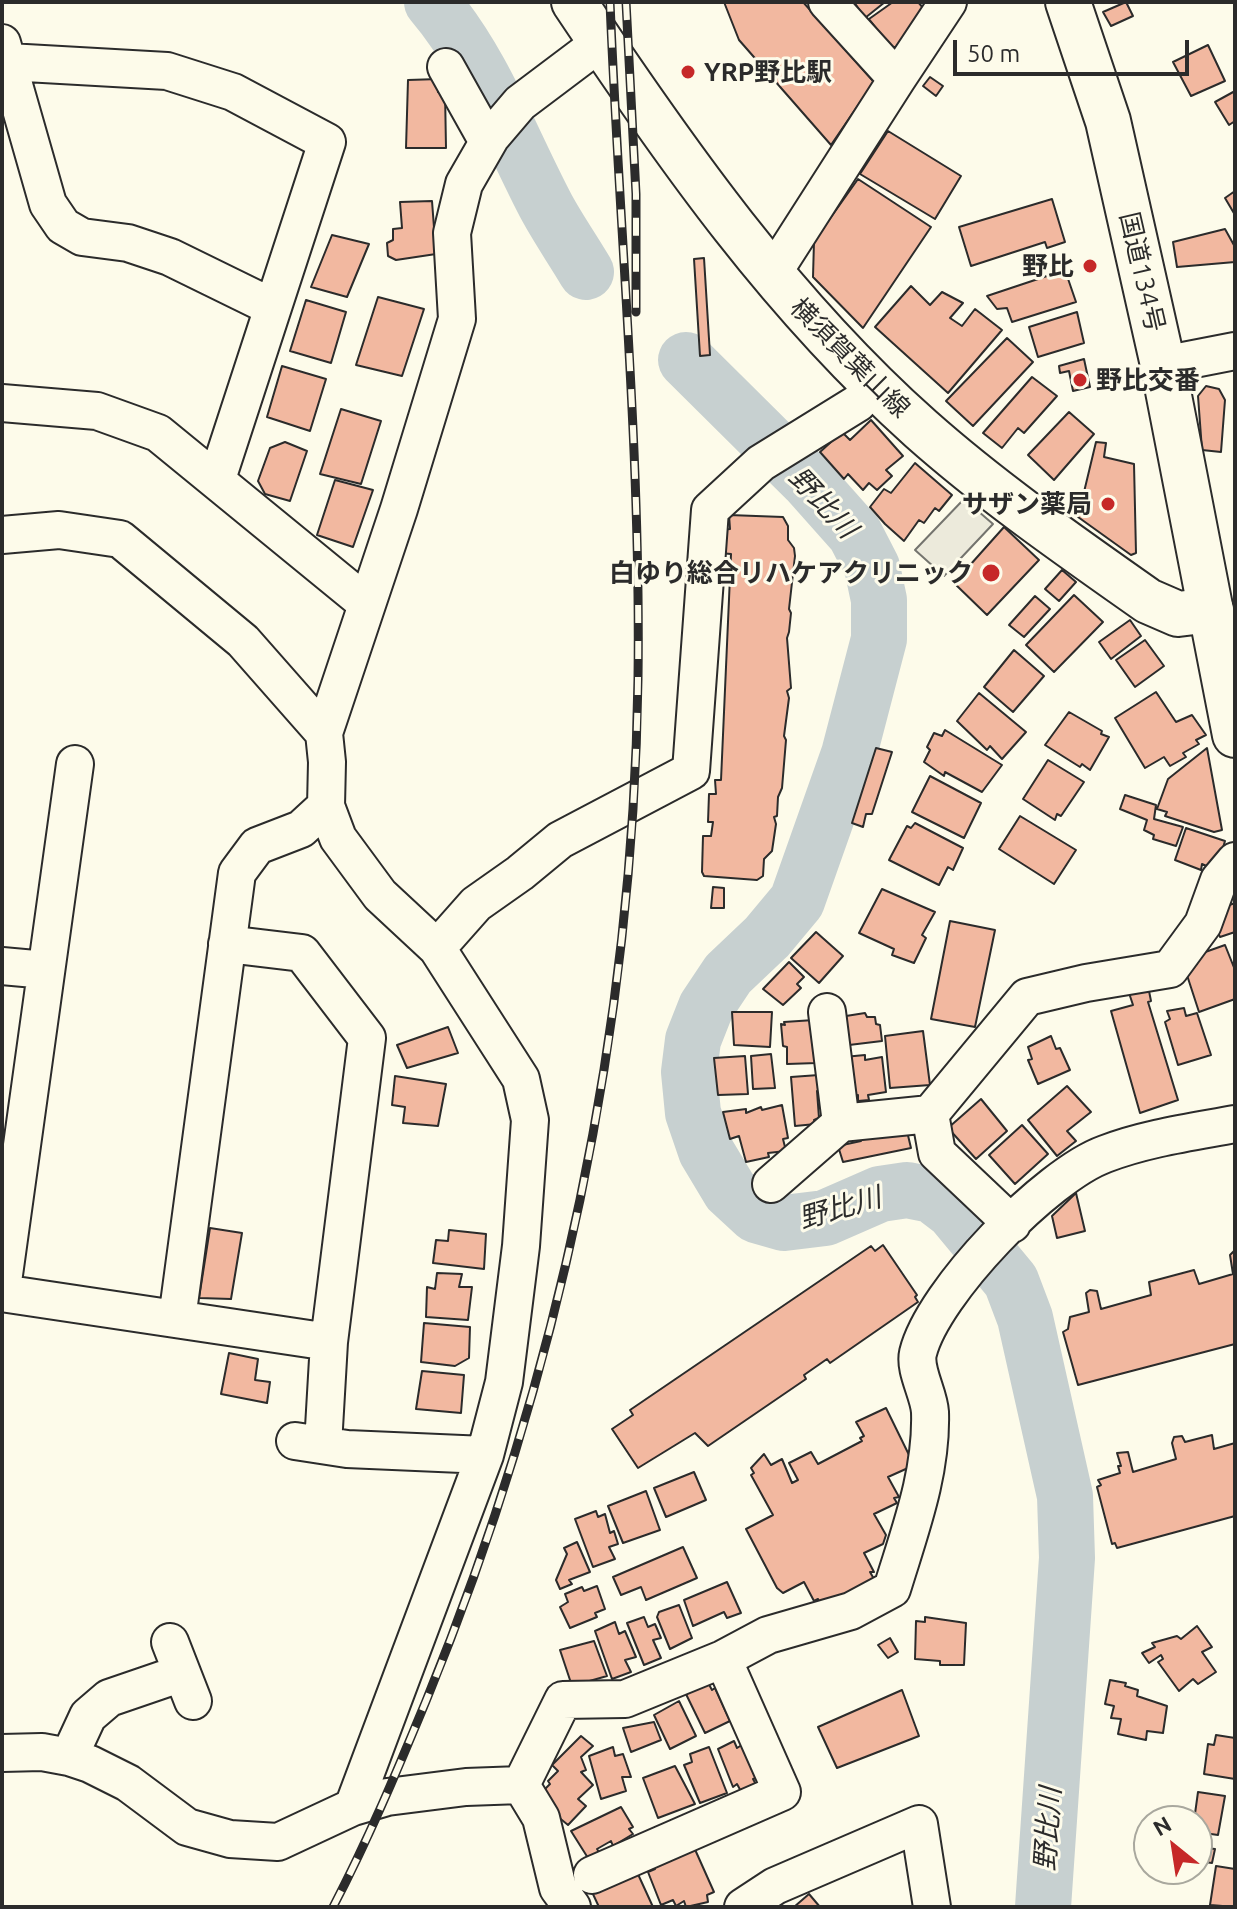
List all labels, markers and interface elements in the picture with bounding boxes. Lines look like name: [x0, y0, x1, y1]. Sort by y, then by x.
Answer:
scale bar: [957, 24, 1193, 74]
text: 50 m: [967, 40, 1020, 67]
place label: YRP野比駅: [704, 56, 832, 88]
marker: YRP野比駅: [679, 63, 697, 81]
street label: 国道134号: [1113, 209, 1171, 335]
place label: 野比: [1022, 250, 1074, 282]
marker: 野比: [1081, 257, 1099, 275]
street label: 横須賀葉山線: [784, 292, 916, 424]
place label: 野比交番: [1096, 364, 1200, 396]
marker: 野比交番: [1071, 371, 1089, 389]
water label: 野比川: [782, 461, 864, 545]
place label: サザン薬局: [962, 488, 1092, 520]
marker: サザン薬局: [1099, 495, 1117, 513]
place label: 白ゆり総合リハケアクリニック: [609, 557, 973, 589]
marker: 白ゆり総合リハケアクリニック: [980, 562, 1002, 584]
water label: 野比川: [795, 1180, 885, 1236]
water label: 野比川: [1028, 1786, 1068, 1872]
north arrow: [1133, 1805, 1213, 1885]
text: N: [1148, 1811, 1175, 1840]

